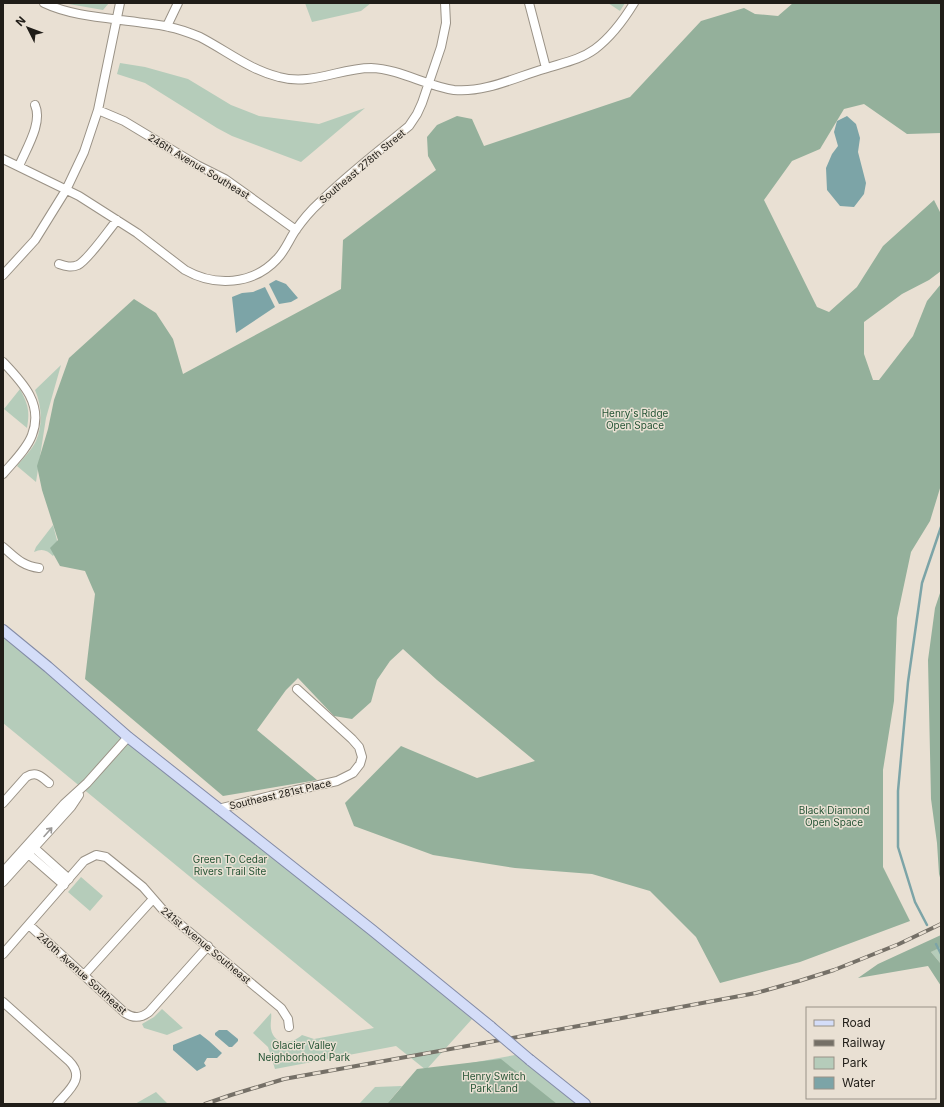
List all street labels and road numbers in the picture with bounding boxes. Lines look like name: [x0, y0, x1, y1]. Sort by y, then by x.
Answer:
street label: Southeast 278th Street: [317, 126, 408, 205]
street label: 246th Avenue Southeast: [146, 131, 252, 201]
street label: Southeast 281st Place: [228, 776, 332, 812]
street label: 241st Avenue Southeast: [159, 904, 254, 986]
street label: 240th Avenue Southeast: [35, 930, 130, 1017]

